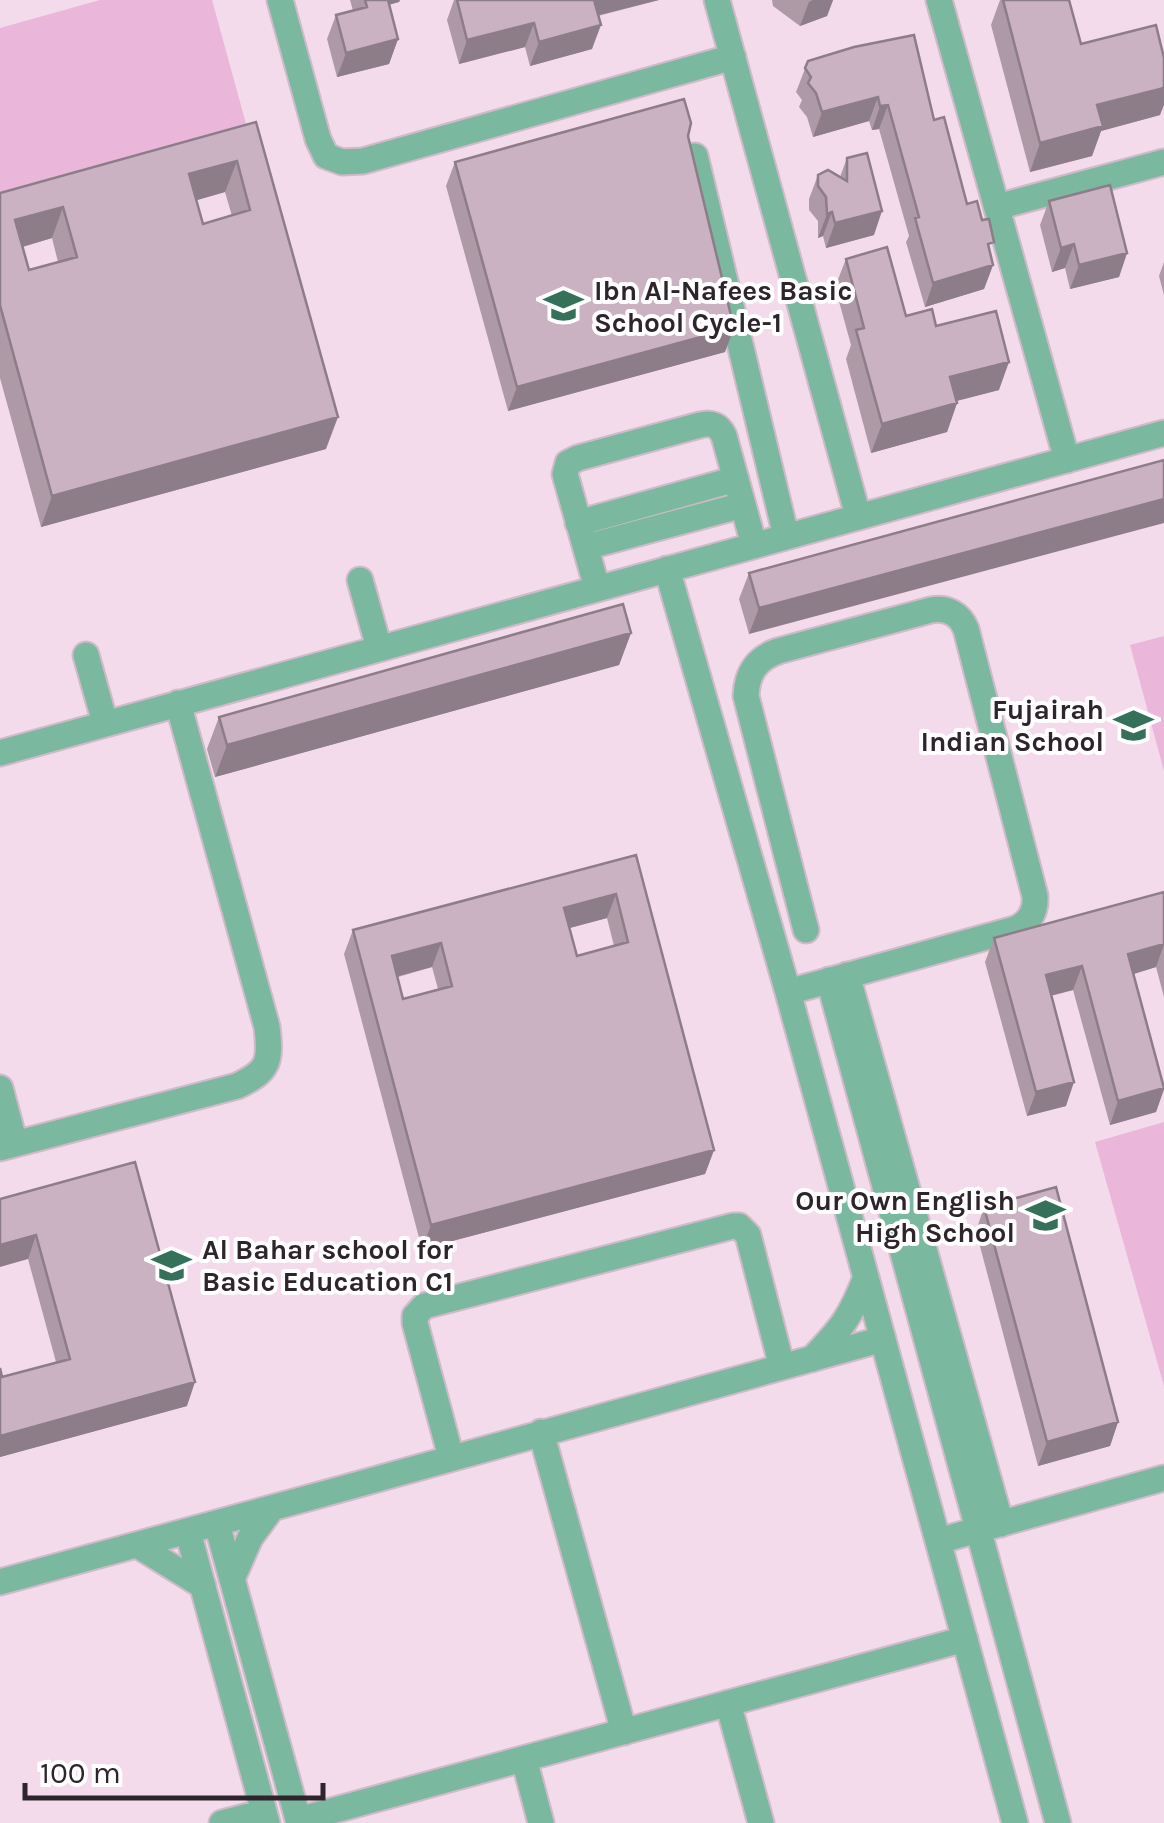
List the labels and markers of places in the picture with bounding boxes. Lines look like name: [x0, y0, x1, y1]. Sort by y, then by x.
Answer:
place label: Ibn Al-Nafees Basic School Cycle-1: [594, 274, 852, 339]
school or university icon: Ibn Al-Nafees Basic School Cycle-1: [543, 285, 585, 327]
place label: Fujairah Indian School: [920, 693, 1104, 758]
school or university icon: Fujairah Indian School: [1113, 704, 1155, 746]
place label: Our Own English High School: [795, 1184, 1015, 1249]
school or university icon: Our Own English High School: [1024, 1195, 1066, 1237]
place label: Al Bahar school for Basic Education C1: [202, 1233, 453, 1298]
school or university icon: Al Bahar school for Basic Education C1: [151, 1244, 193, 1286]

